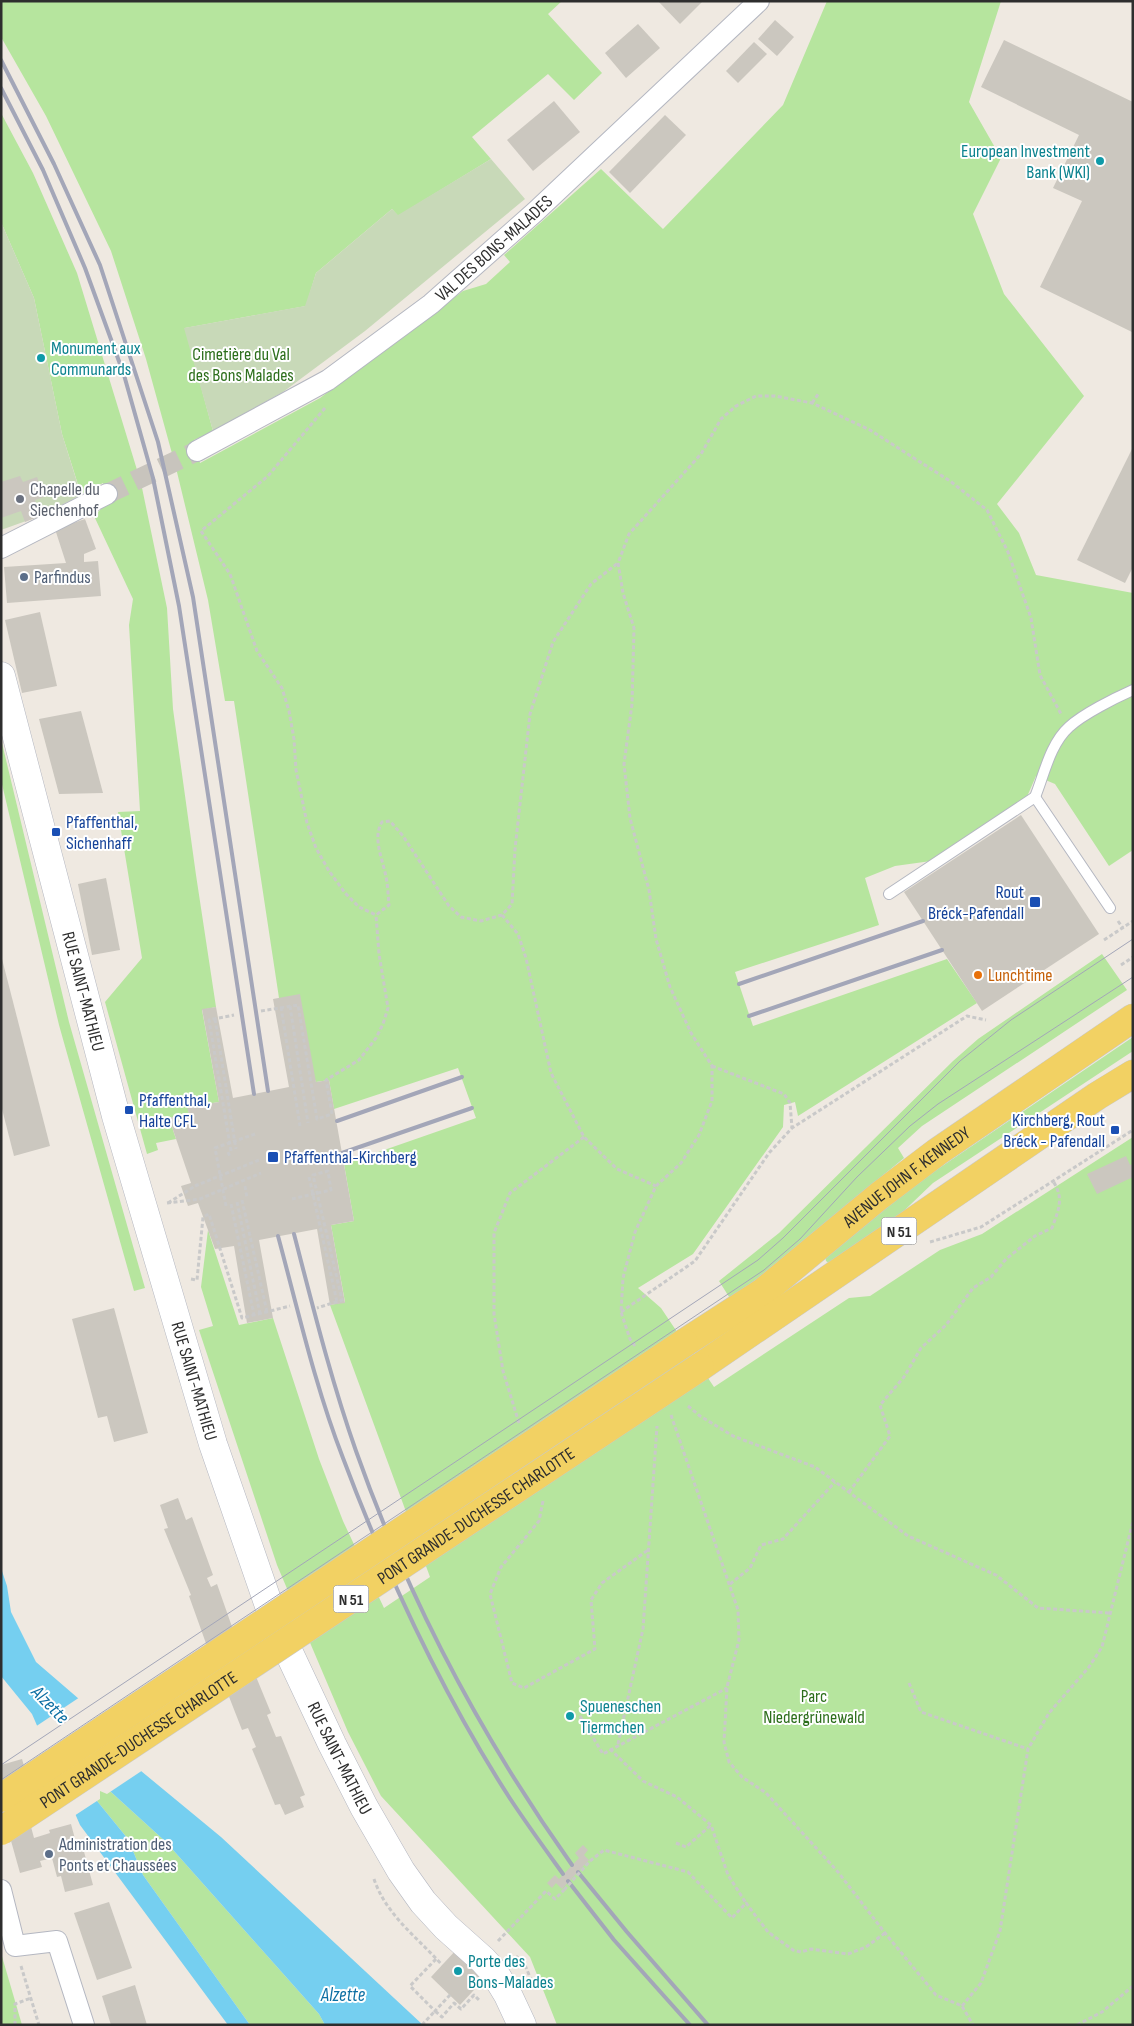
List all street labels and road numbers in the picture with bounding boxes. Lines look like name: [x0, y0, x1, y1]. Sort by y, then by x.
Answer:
street label: VAL DES BONS-MALADES: [431, 191, 557, 306]
street label: RUE SAINT-MATHIEU: [57, 929, 109, 1054]
street label: AVENUE JOHN F. KENNEDY: [838, 1122, 975, 1233]
road number: N 51: [882, 1218, 916, 1244]
street label: RUE SAINT-MATHIEU: [166, 1319, 221, 1443]
street label: PONT GRANDE-DUCHESSE CHARLOTTE: [374, 1443, 579, 1589]
road number: N 51: [334, 1586, 368, 1612]
street label: PONT GRANDE-DUCHESSE CHARLOTTE: [36, 1667, 241, 1813]
street label: RUE SAINT-MATHIEU: [303, 1699, 376, 1818]

